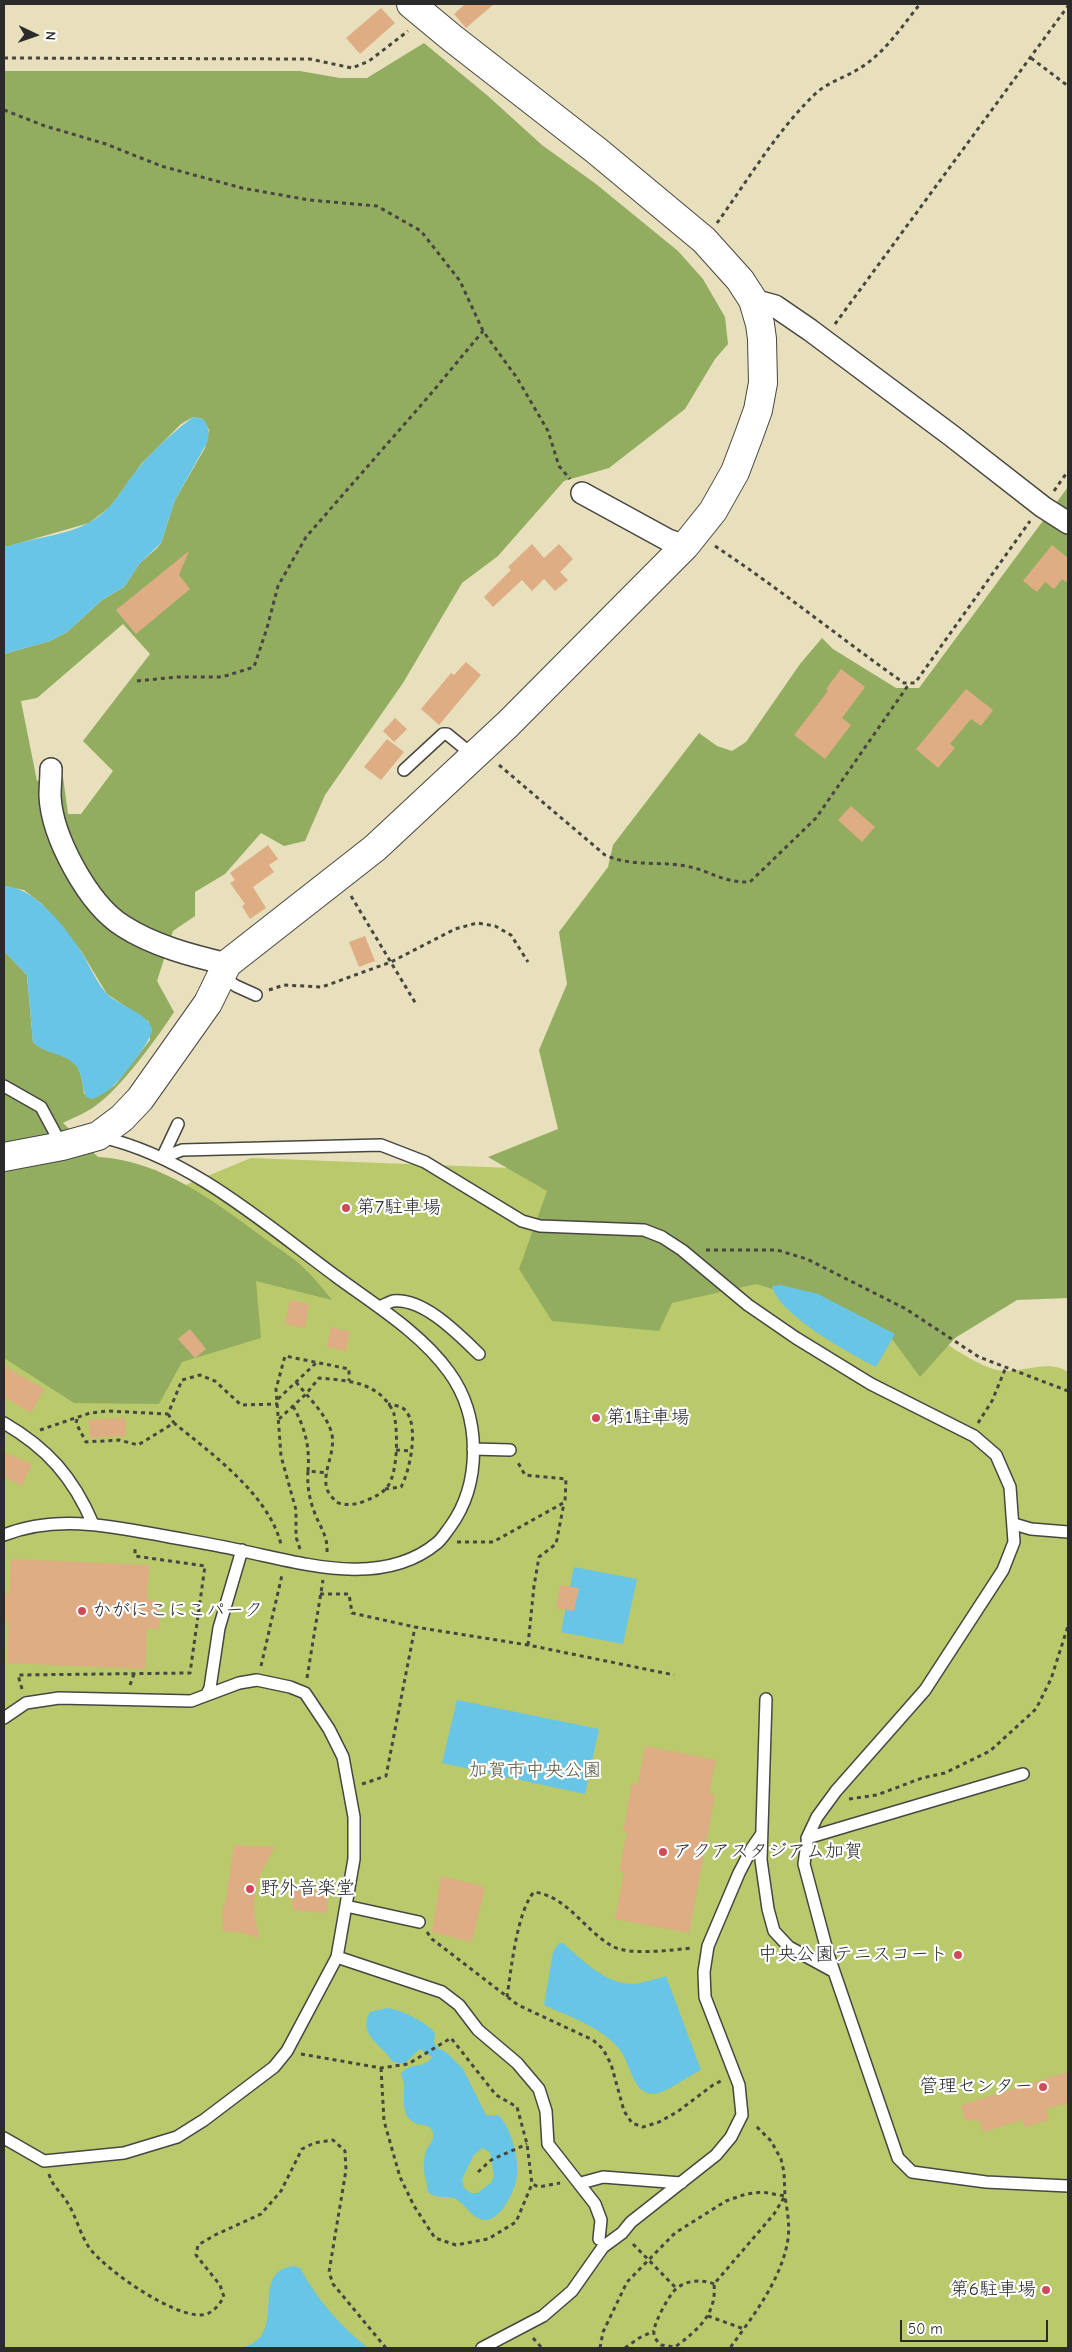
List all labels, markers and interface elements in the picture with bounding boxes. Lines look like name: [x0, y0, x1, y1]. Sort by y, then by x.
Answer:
north arrow: [10, 10, 60, 60]
text: N: [42, 31, 59, 41]
place label: 第7駐車場: [356, 1197, 441, 1219]
marker: 第7駐車場: [340, 1202, 352, 1214]
place label: 第1駐車場: [606, 1407, 690, 1429]
marker: 第1駐車場: [590, 1412, 602, 1424]
place label: かがにこにこパーク: [92, 1600, 263, 1622]
marker: かがにこにこパーク: [76, 1605, 88, 1617]
park label: 加賀市中央公園: [469, 1760, 601, 1782]
place label: アクアスタジアム加賀: [673, 1841, 863, 1863]
marker: アクアスタジアム加賀: [657, 1846, 669, 1858]
place label: 野外音楽堂: [260, 1878, 355, 1900]
marker: 野外音楽堂: [244, 1883, 256, 1895]
place label: 中央公園テニスコート: [758, 1944, 948, 1966]
marker: 中央公園テニスコート: [952, 1949, 964, 1961]
place label: 管理センター: [919, 2076, 1033, 2098]
marker: 管理センター: [1037, 2081, 1049, 2093]
place label: 第6駐車場: [950, 2279, 1036, 2301]
marker: 第6駐車場: [1040, 2284, 1052, 2296]
scale bar: [902, 2310, 1050, 2342]
text: 50 m: [908, 2320, 943, 2338]

